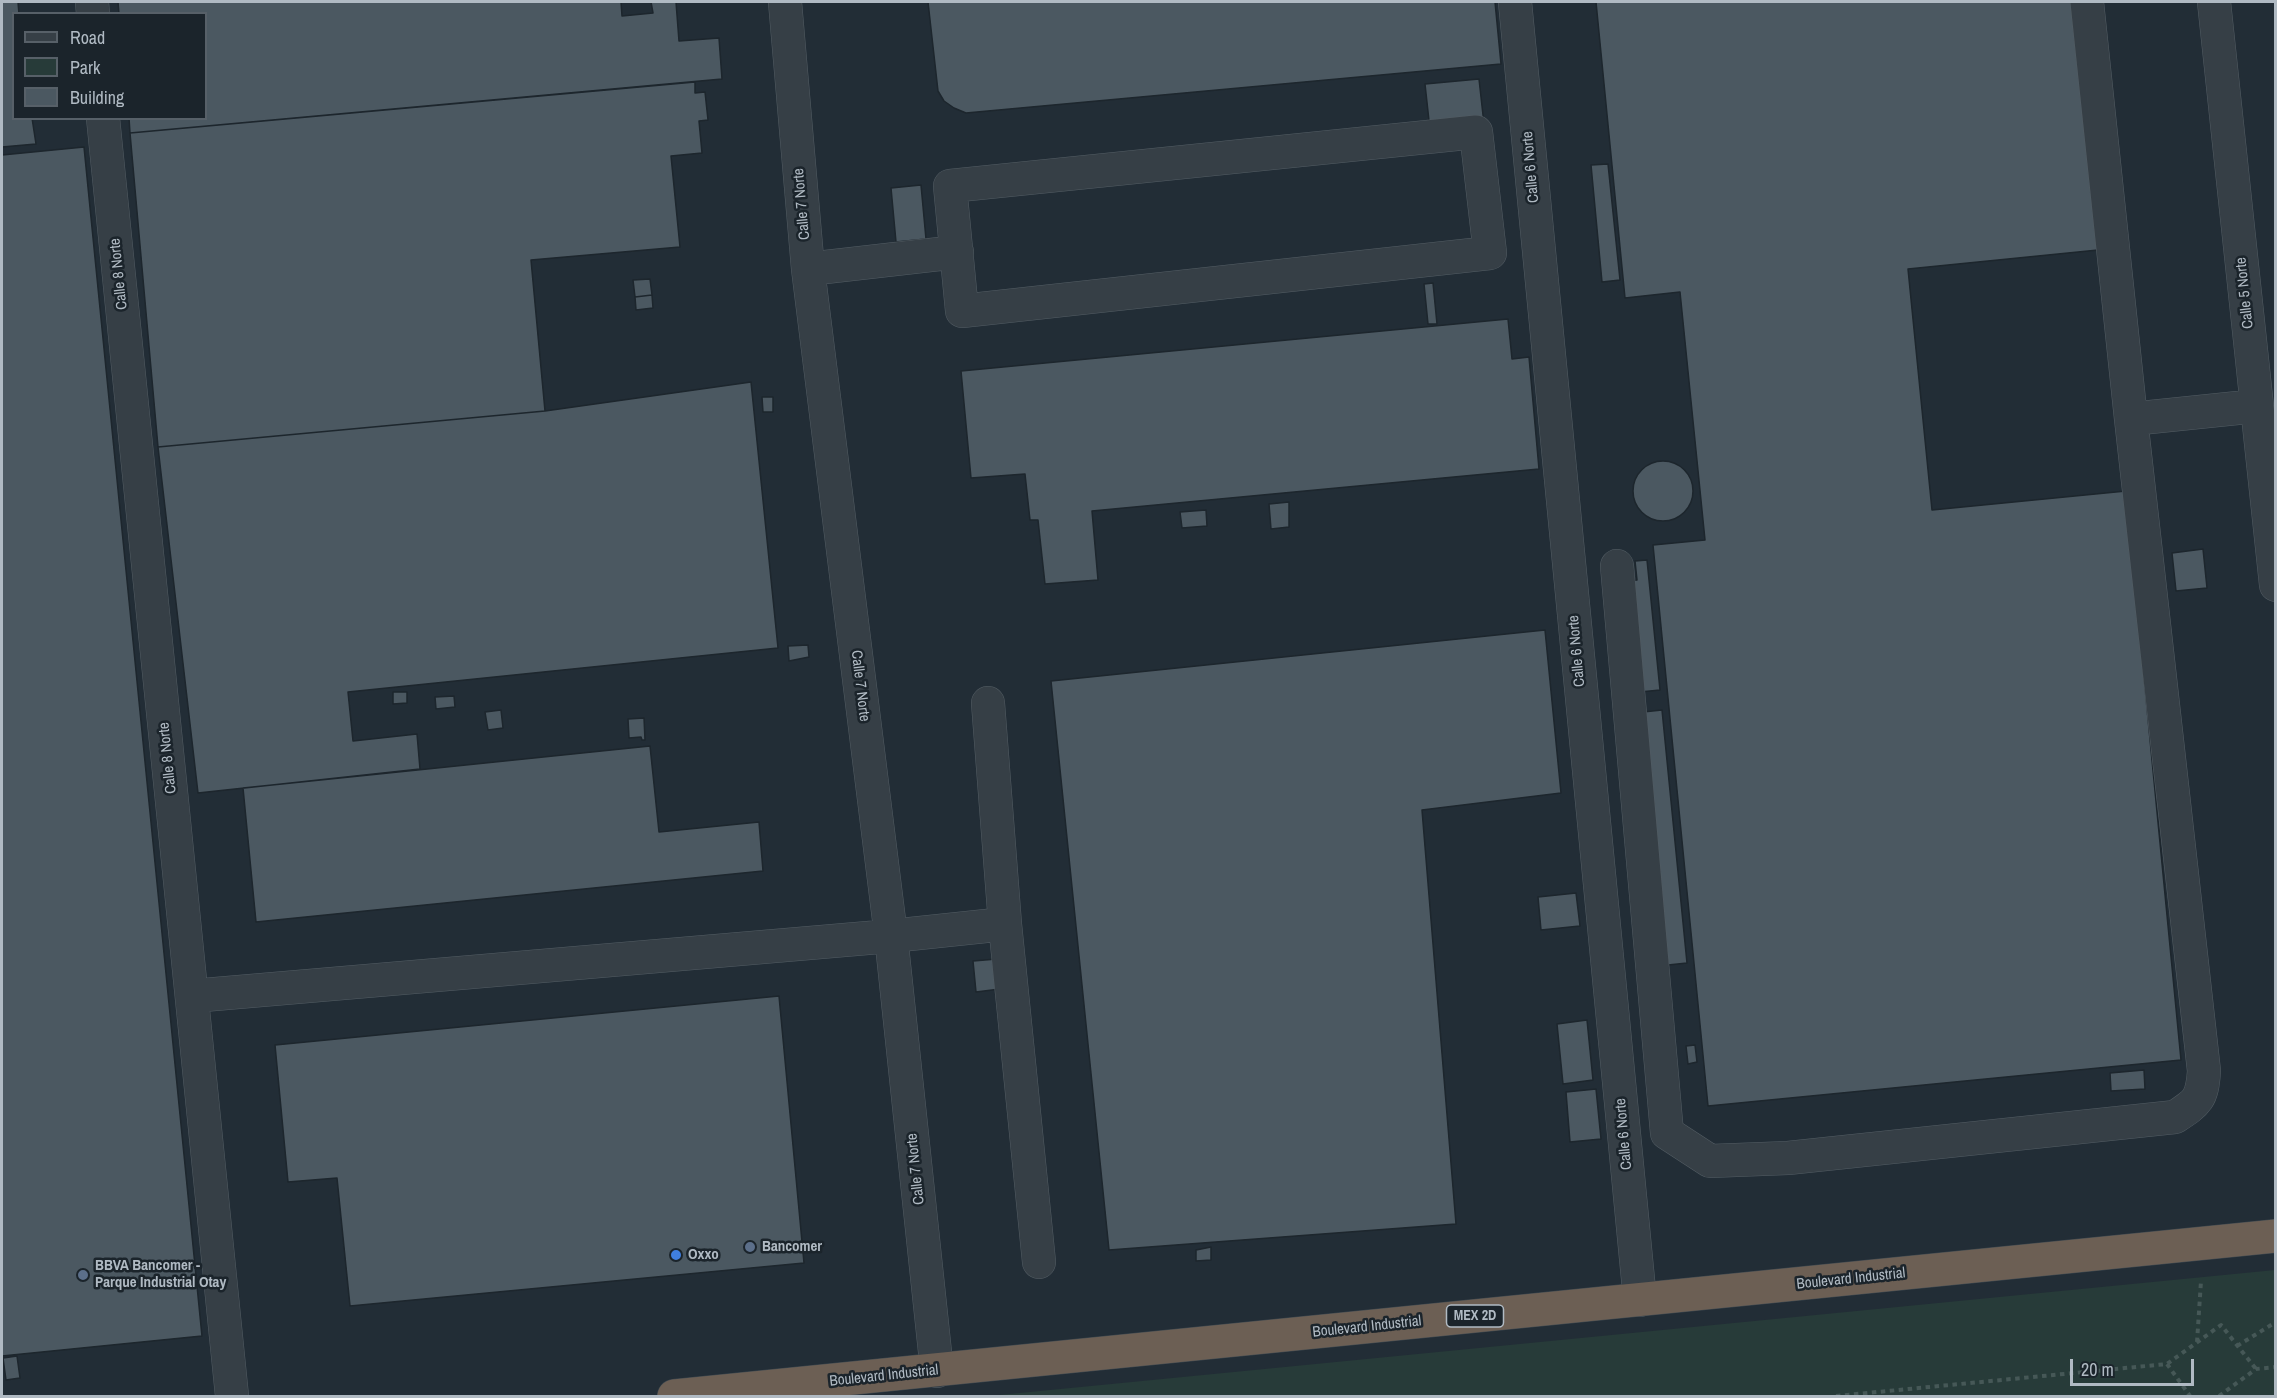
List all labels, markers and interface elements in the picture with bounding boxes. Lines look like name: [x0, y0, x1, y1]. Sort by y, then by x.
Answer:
legend: [12, 12, 207, 120]
text: Road: [70, 25, 105, 50]
text: Park: [70, 55, 100, 80]
text: Building: [70, 85, 124, 110]
street label: Calle 6 Norte: [1519, 130, 1543, 204]
street label: Calle 7 Norte: [790, 167, 814, 241]
street label: Calle 8 Norte: [106, 237, 132, 311]
street label: Calle 5 Norte: [2232, 256, 2258, 330]
street label: Calle 6 Norte: [1565, 614, 1589, 688]
street label: Calle 7 Norte: [847, 649, 873, 723]
street label: Calle 8 Norte: [155, 721, 181, 795]
street label: Calle 6 Norte: [1612, 1097, 1636, 1171]
street label: Calle 7 Norte: [903, 1132, 929, 1206]
place label: Bancomer: [762, 1238, 822, 1256]
marker: Bancomer: [743, 1240, 757, 1254]
place label: Oxxo: [688, 1246, 719, 1264]
marker: Oxxo: [669, 1248, 683, 1262]
place label: BBVA Bancomer - Parque Industrial Otay: [95, 1257, 226, 1292]
street label: Boulevard Industrial: [1796, 1264, 1906, 1294]
marker: BBVA Bancomer - Parque Industrial Otay: [76, 1268, 90, 1282]
road number: MEX 2D: [1446, 1305, 1504, 1327]
street label: Boulevard Industrial: [1312, 1312, 1422, 1342]
scale bar: [2073, 1347, 2198, 1385]
text: 20 m: [2081, 1357, 2114, 1382]
street label: Boulevard Industrial: [829, 1361, 939, 1391]

